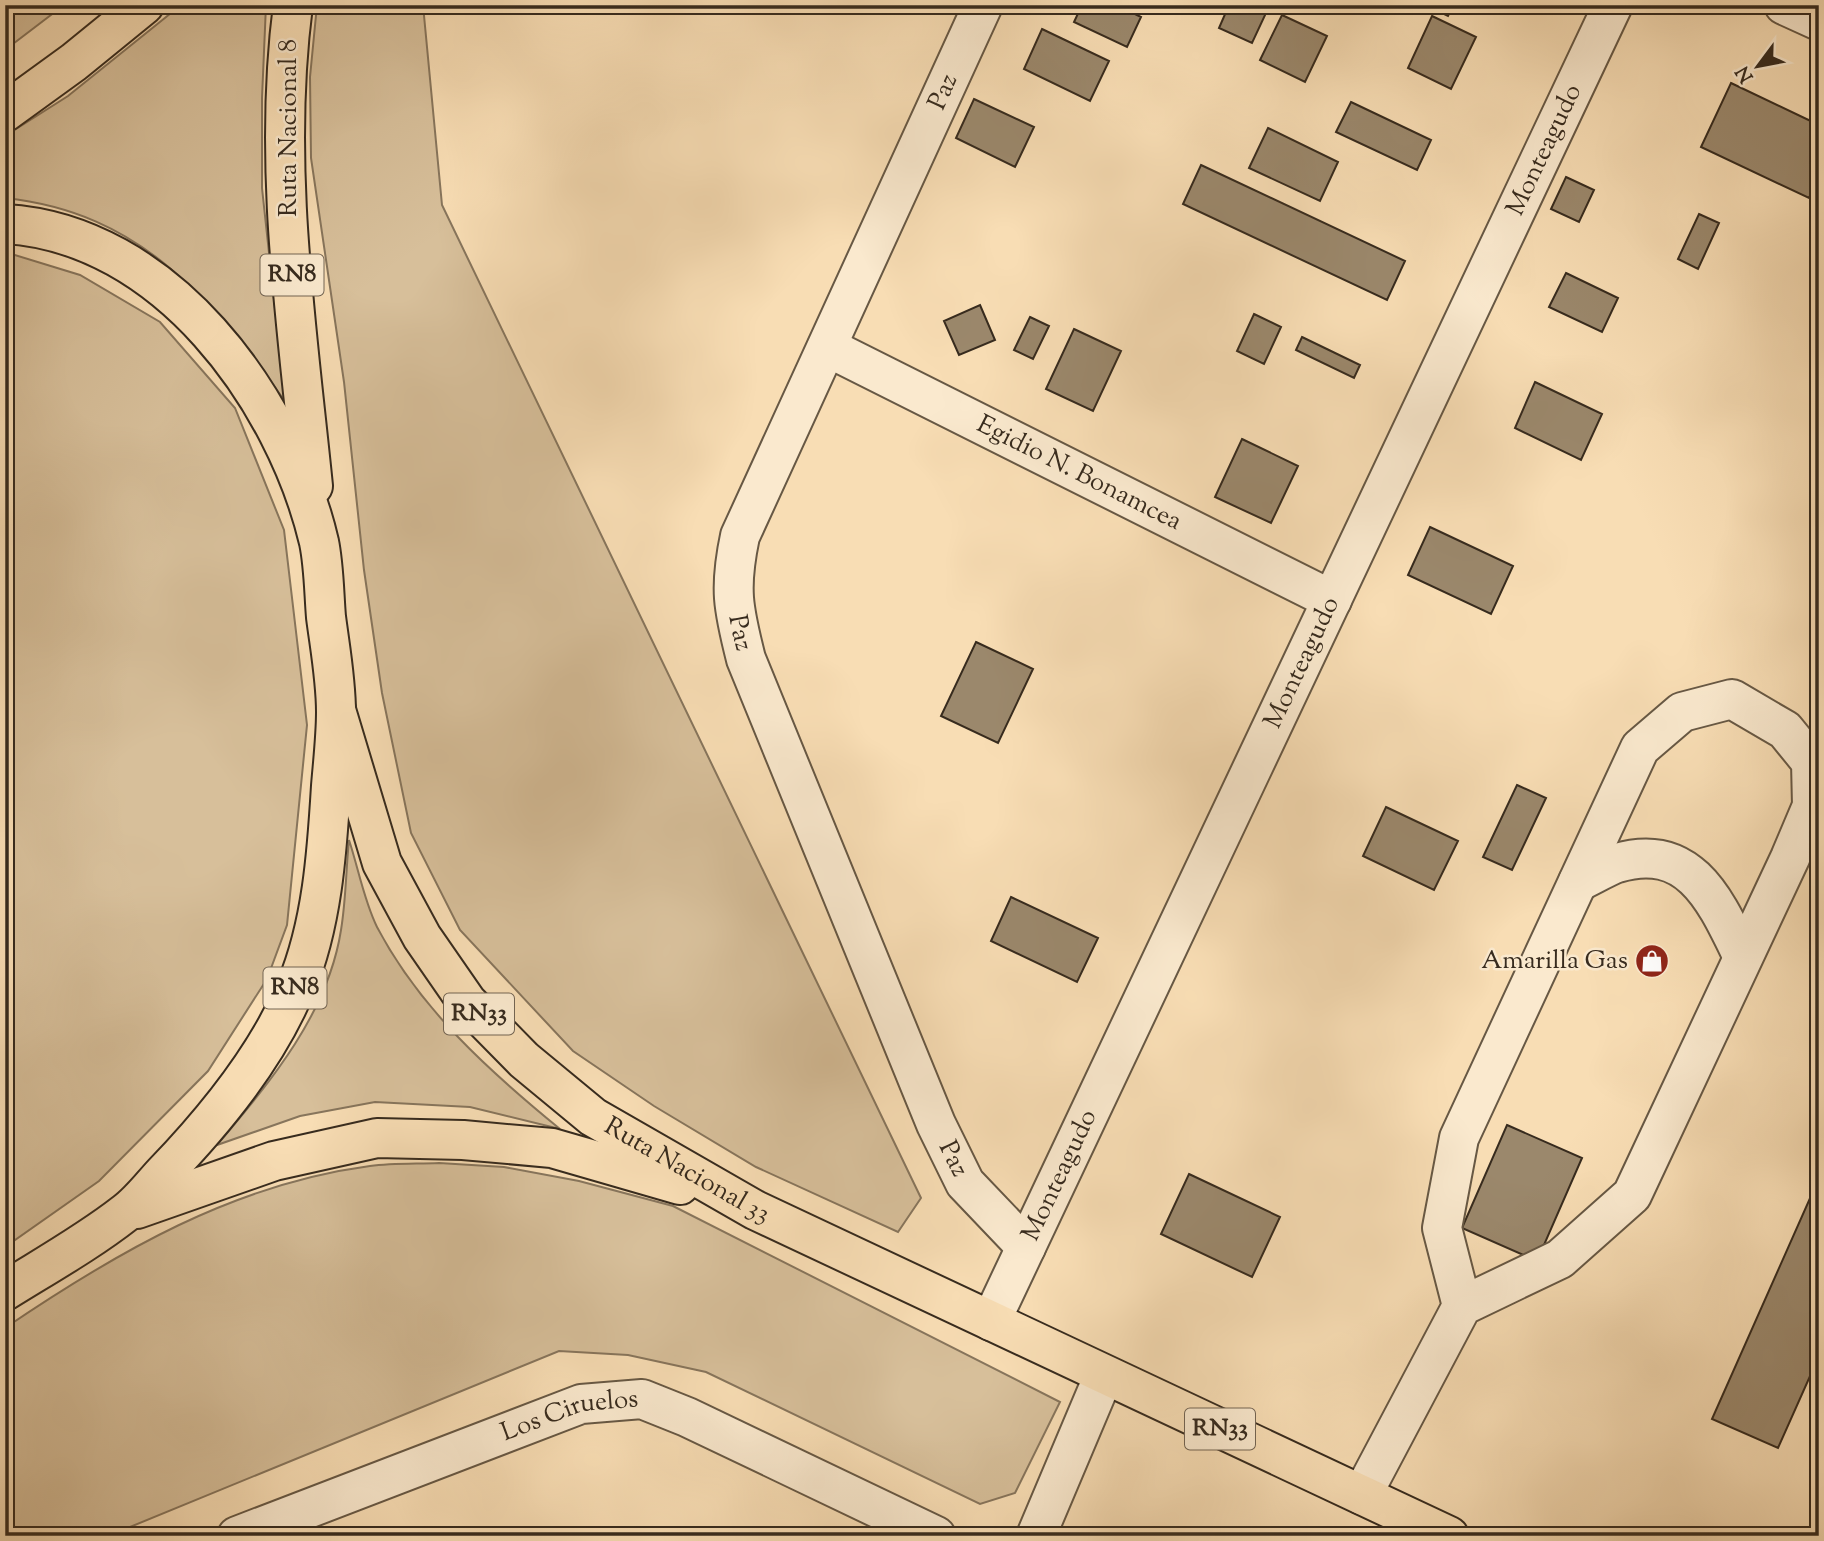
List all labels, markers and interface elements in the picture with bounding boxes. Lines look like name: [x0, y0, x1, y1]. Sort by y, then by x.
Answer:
north arrow: [1722, 32, 1792, 102]
street label: Ruta Nacional 8: [271, 39, 308, 217]
text: N: [1730, 60, 1761, 87]
street label: Paz: [920, 68, 968, 116]
street label: Monteagudo: [1497, 78, 1591, 222]
road number: RN8: [260, 254, 324, 296]
street label: Egidio N. Bonamcea: [970, 406, 1188, 540]
street label: Monteagudo: [1255, 591, 1349, 735]
street label: Paz: [718, 612, 762, 655]
shop icon: Amarilla Gas: [1633, 942, 1671, 980]
place label: Amarilla Gas: [1481, 943, 1628, 980]
road number: RN8: [264, 968, 326, 1008]
road number: RN33: [444, 994, 514, 1034]
street label: Monteagudo: [1013, 1103, 1107, 1247]
street label: Ruta Nacional 33: [597, 1109, 776, 1233]
street label: Paz: [929, 1135, 978, 1184]
street label: Los Ciruelos: [496, 1381, 640, 1451]
road number: RN33: [1185, 1408, 1255, 1450]

